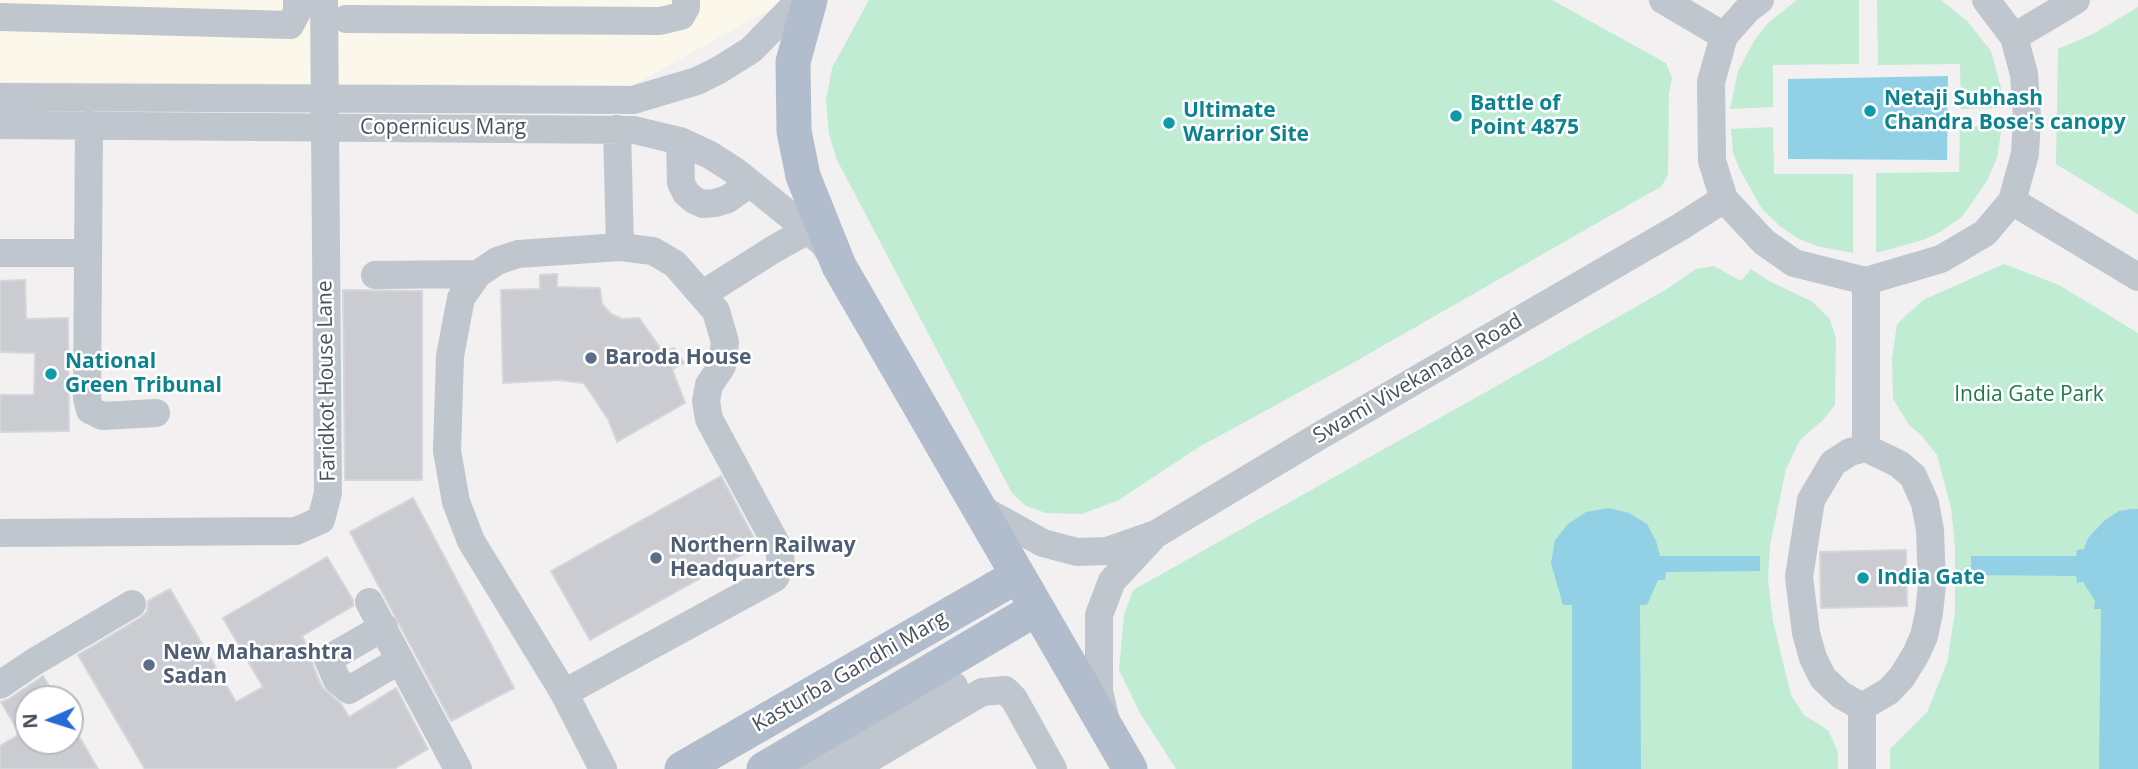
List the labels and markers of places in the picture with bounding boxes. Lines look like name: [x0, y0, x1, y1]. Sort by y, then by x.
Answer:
place label: Netaji Subhash Chandra Bose's canopy: [1884, 86, 2126, 136]
place label: Battle of Point 4875: [1470, 91, 1579, 141]
place label: Ultimate Warrior Site: [1183, 98, 1309, 148]
marker: Netaji Subhash Chandra Bose's canopy: [1862, 103, 1878, 119]
marker: Battle of Point 4875: [1448, 108, 1464, 124]
marker: Ultimate Warrior Site: [1161, 115, 1177, 131]
place label: Baroda House: [605, 345, 751, 371]
place label: National Green Tribunal: [65, 349, 222, 399]
marker: Baroda House: [583, 350, 599, 366]
marker: National Green Tribunal: [43, 366, 59, 382]
place label: Northern Railway Headquarters: [670, 533, 856, 583]
marker: Northern Railway Headquarters: [648, 550, 664, 566]
place label: India Gate: [1877, 565, 1985, 591]
marker: India Gate: [1855, 570, 1871, 586]
place label: New Maharashtra Sadan: [163, 640, 353, 690]
marker: New Maharashtra Sadan: [141, 657, 157, 673]

